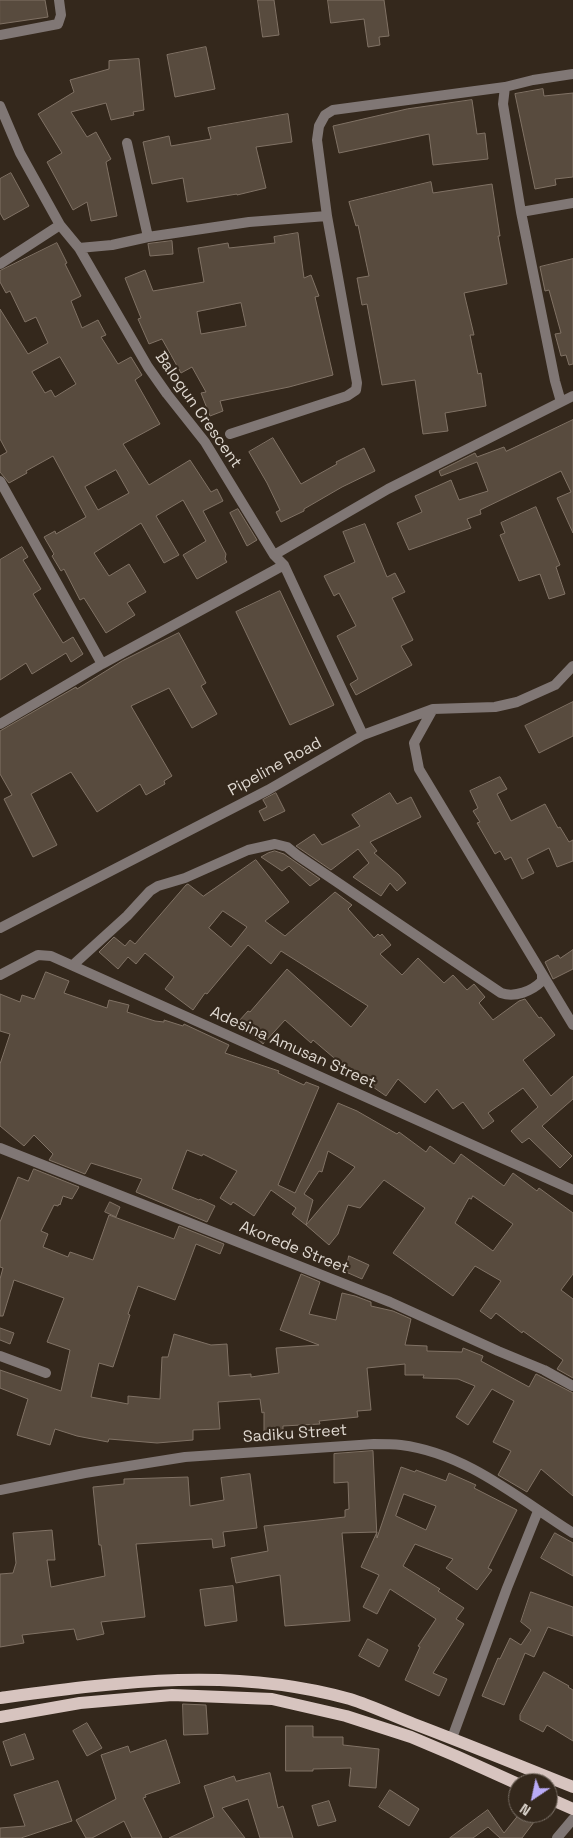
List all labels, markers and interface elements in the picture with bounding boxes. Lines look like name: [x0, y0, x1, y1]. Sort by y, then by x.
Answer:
street label: Balogun Crescent: [151, 348, 245, 472]
street label: Pipeline Road: [225, 733, 325, 801]
street label: Adesina Amusan Street: [207, 1003, 379, 1093]
street label: Akorede Street: [237, 1217, 351, 1279]
street label: Sadiku Street: [242, 1421, 348, 1447]
north arrow: [508, 1773, 558, 1823]
text: N: [516, 1800, 534, 1820]

